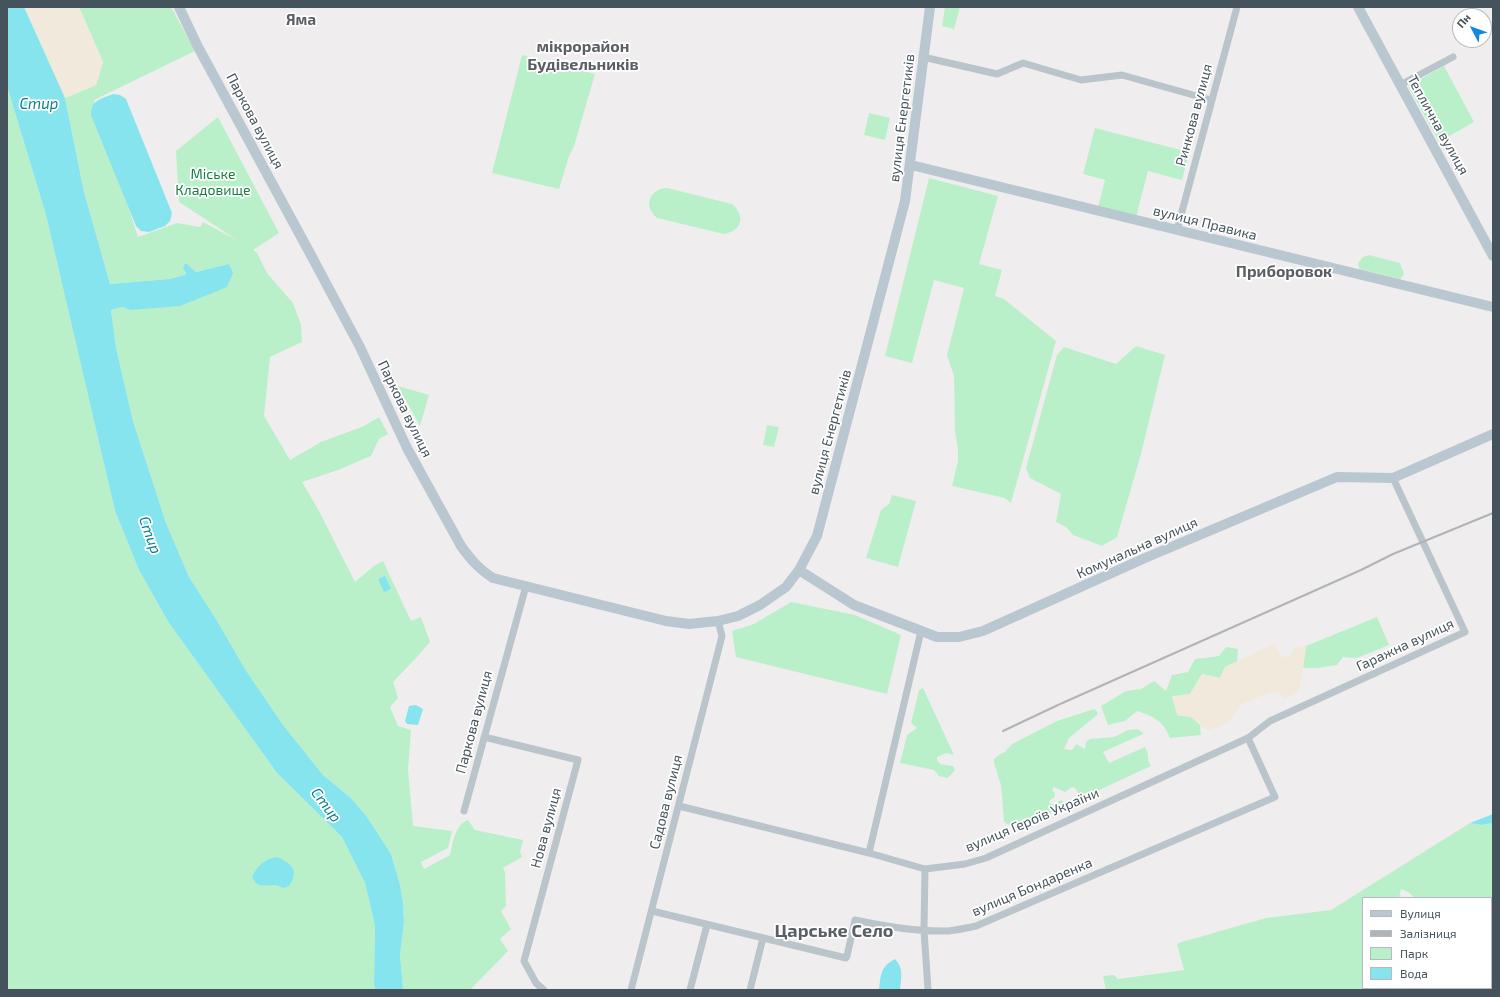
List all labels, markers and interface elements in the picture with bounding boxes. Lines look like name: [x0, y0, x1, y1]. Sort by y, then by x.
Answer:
north arrow: [1452, 8, 1492, 48]
district label: Яма: [286, 11, 316, 29]
text: Пн: [1454, 11, 1473, 30]
district label: мікрорайон Будівельників: [527, 37, 639, 75]
street label: вулиця Енергетиків: [886, 53, 918, 183]
street label: Ринкова вулиця: [1172, 62, 1216, 168]
street label: Паркова вулиця: [223, 70, 287, 172]
street label: Теплична вулиця: [1404, 72, 1472, 178]
water label: Стир: [20, 95, 58, 113]
park label: Міське Кладовище: [175, 166, 251, 198]
street label: вулиця Правика: [1151, 202, 1259, 244]
district label: Приборовок: [1236, 262, 1332, 282]
street label: Паркова вулиця: [374, 358, 436, 460]
street label: вулиця Енергетиків: [805, 368, 855, 496]
water label: Стир: [135, 514, 165, 556]
street label: Комунальна вулиця: [1074, 514, 1200, 582]
street label: Гаражна вулиця: [1353, 615, 1457, 675]
street label: Паркова вулиця: [452, 669, 496, 775]
street label: Садова вулиця: [646, 753, 686, 851]
water label: Стир: [307, 784, 345, 826]
street label: вулиця Героїв України: [963, 784, 1101, 856]
street label: Нова вулиця: [527, 786, 565, 870]
street label: вулиця Бондаренка: [969, 854, 1095, 920]
legend: [1362, 897, 1492, 989]
text: Вулиця: [1400, 906, 1441, 920]
district label: Царське Село: [775, 920, 893, 942]
text: Залізниця: [1400, 926, 1457, 940]
text: Парк: [1400, 946, 1428, 960]
text: Вода: [1400, 966, 1428, 980]

